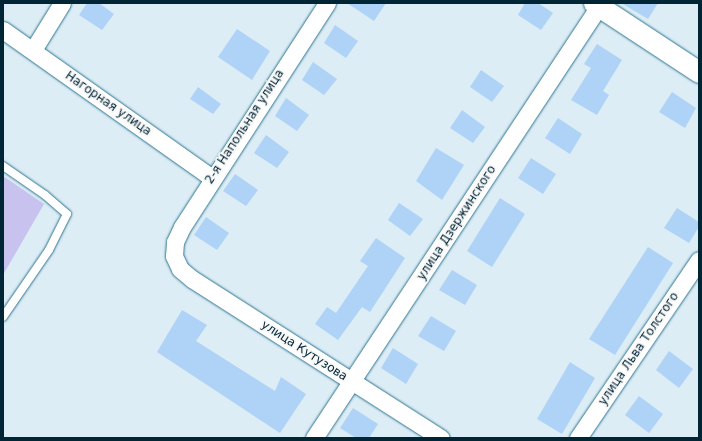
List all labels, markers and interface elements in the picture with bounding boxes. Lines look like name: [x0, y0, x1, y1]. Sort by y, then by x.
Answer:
street label: 2-я Напольная улица: [203, 67, 287, 187]
street label: Нагорная улица: [62, 69, 154, 139]
street label: улица Дзержинского: [414, 163, 500, 283]
street label: улица Льва Толстого: [596, 290, 682, 408]
street label: улица Кутузова: [258, 318, 350, 384]

